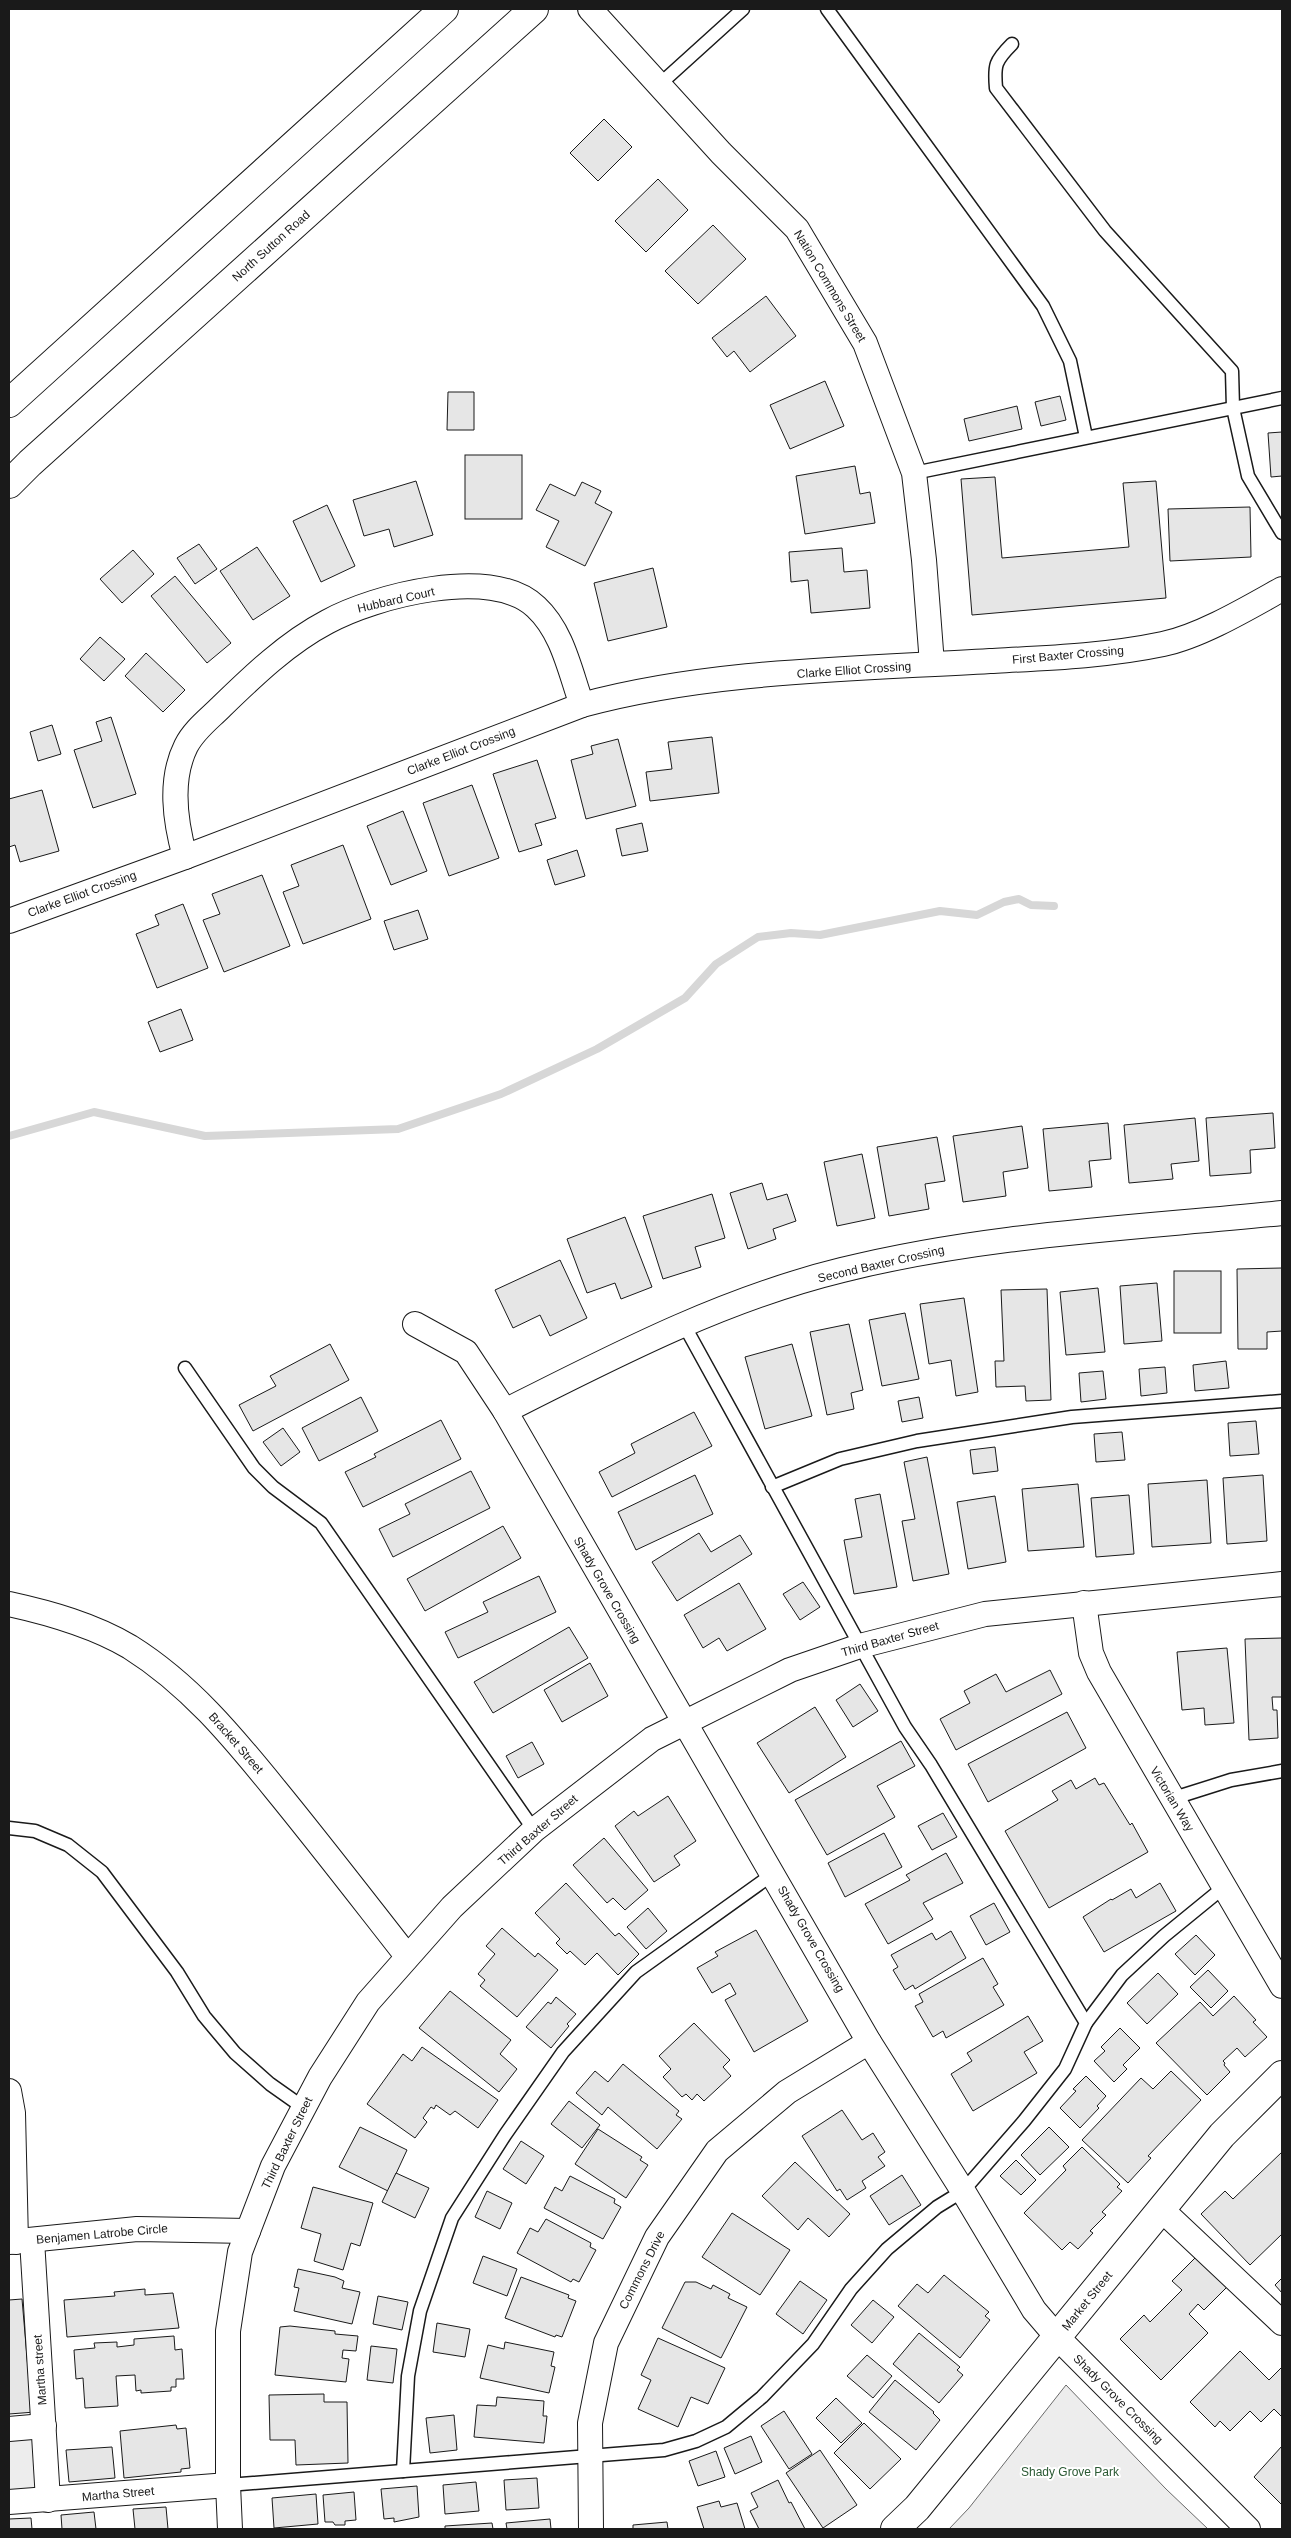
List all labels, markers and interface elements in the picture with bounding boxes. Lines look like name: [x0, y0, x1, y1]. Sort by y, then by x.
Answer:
street label: North Sutton Road: [229, 208, 313, 284]
street label: Nation Commons Street: [791, 228, 869, 345]
street label: Hubbard Court: [356, 584, 437, 616]
street label: First Baxter Crossing: [1012, 643, 1124, 667]
street label: Clarke Elliot Crossing: [796, 659, 912, 681]
street label: Clarke Elliot Crossing: [405, 724, 517, 778]
street label: Clarke Elliot Crossing: [26, 868, 138, 920]
street label: Second Baxter Crossing: [816, 1243, 946, 1285]
street label: Shady Grove Crossing: [571, 1534, 643, 1646]
street label: Third Baxter Street: [840, 1618, 941, 1660]
street label: Bracket Street: [206, 1710, 267, 1777]
street label: Victorian Way: [1147, 1764, 1197, 1834]
street label: Third Baxter Street: [495, 1791, 581, 1868]
street label: Shady Grove Crossing: [775, 1883, 847, 1995]
street label: Third Baxter Street: [259, 2094, 316, 2191]
street label: Benjamen Latrobe Circle: [36, 2221, 169, 2247]
street label: Commons Drive: [616, 2228, 668, 2311]
street label: Market Street: [1059, 2268, 1116, 2333]
street label: Martha street: [31, 2334, 49, 2406]
street label: Shady Grove Crossing: [1070, 2351, 1166, 2447]
park label: Shady Grove Park: [1021, 2465, 1120, 2479]
street label: Martha Street: [81, 2484, 155, 2504]

